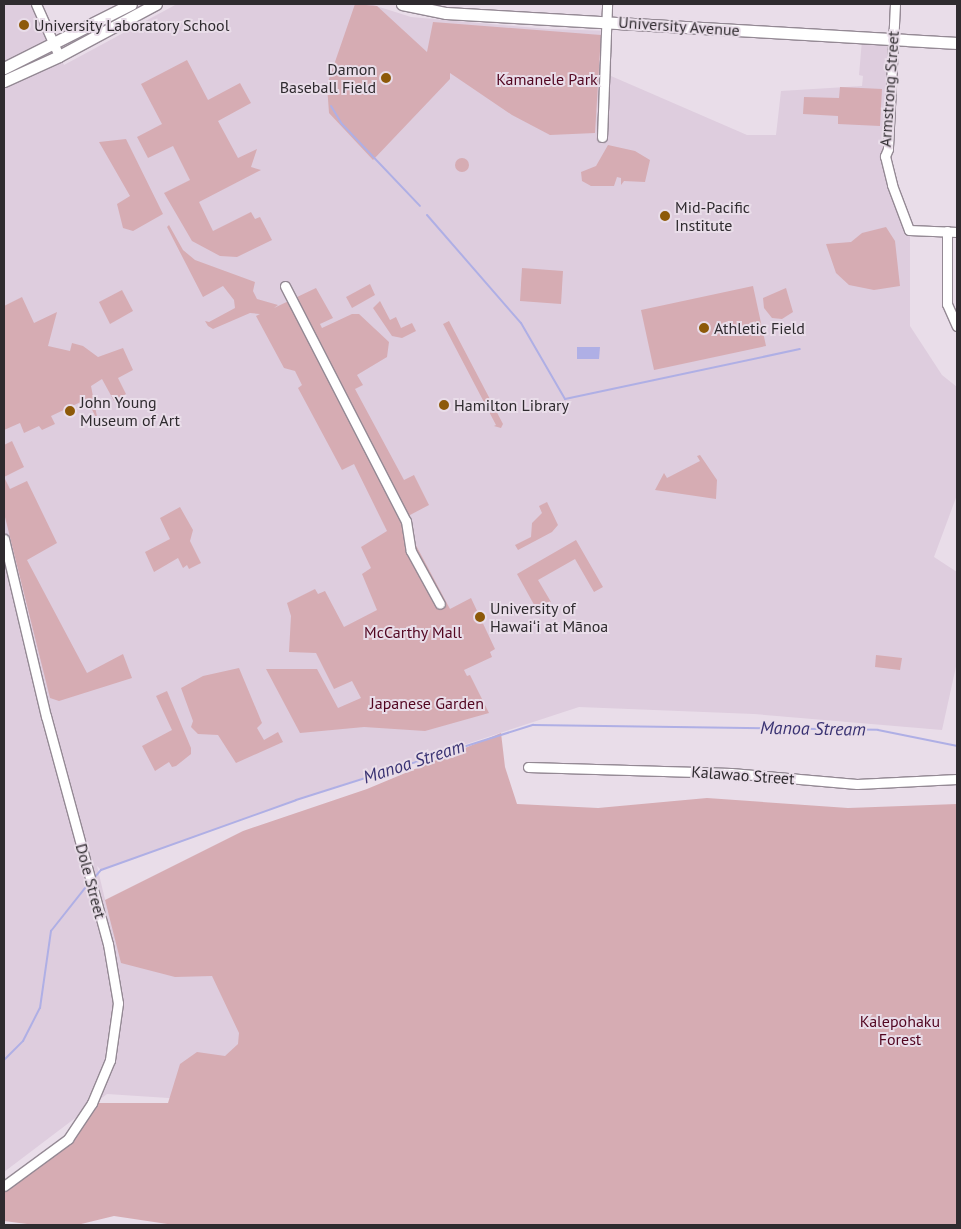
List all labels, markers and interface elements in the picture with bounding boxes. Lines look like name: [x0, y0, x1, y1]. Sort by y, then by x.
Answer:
street label: University Avenue: [617, 12, 741, 40]
place label: University Laboratory School: [34, 15, 231, 35]
marker: University Laboratory School: [18, 19, 30, 31]
street label: Armstrong Street: [875, 30, 903, 148]
place label: Damon Baseball Field: [280, 59, 376, 97]
park label: Kamanele Park: [496, 69, 598, 89]
marker: Damon Baseball Field: [380, 72, 392, 84]
place label: Mid-Pacific Institute: [675, 197, 750, 235]
marker: Mid-Pacific Institute: [659, 210, 671, 222]
place label: Athletic Field: [714, 318, 805, 338]
marker: Athletic Field: [698, 322, 710, 334]
place label: John Young Museum of Art: [80, 392, 180, 430]
place label: Hamilton Library: [454, 395, 569, 415]
marker: Hamilton Library: [438, 399, 450, 411]
marker: John Young Museum of Art: [64, 405, 76, 417]
place label: University of Hawaiʻi at Mānoa: [490, 598, 608, 636]
marker: University of Hawaiʻi at Mānoa: [474, 611, 486, 623]
park label: McCarthy Mall: [364, 622, 462, 642]
park label: Japanese Garden: [370, 693, 484, 713]
water label: Manoa Stream: [760, 717, 866, 741]
water label: Manoa Stream: [360, 735, 468, 789]
street label: Kalawao Street: [691, 762, 795, 788]
street label: Dole Street: [72, 841, 110, 921]
park label: Kalepohaku Forest: [860, 1011, 940, 1049]

